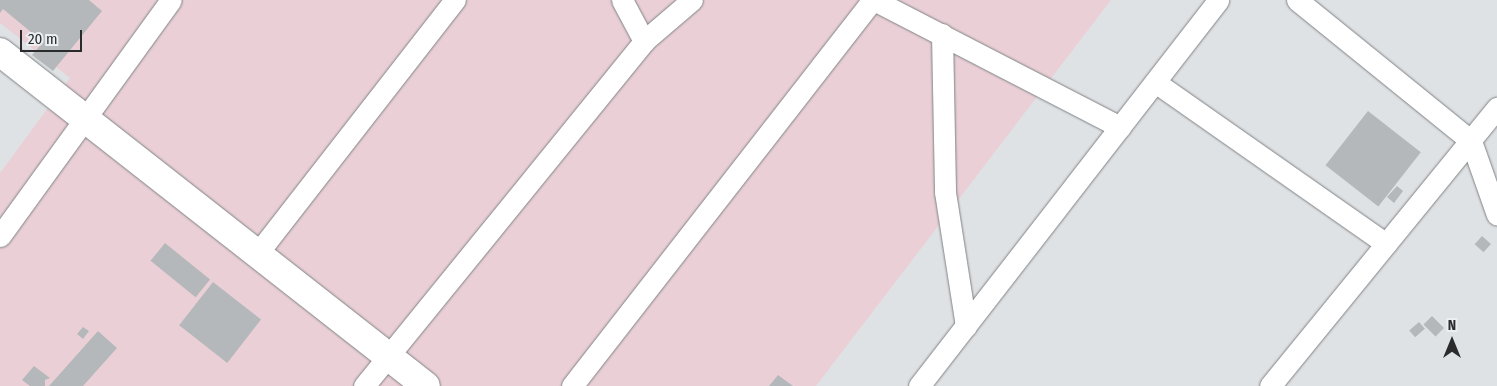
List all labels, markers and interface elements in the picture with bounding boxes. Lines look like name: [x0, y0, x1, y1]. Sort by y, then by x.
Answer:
scale bar: [22, 20, 85, 52]
text: 20 m: [28, 30, 58, 48]
north arrow: [1427, 316, 1477, 366]
text: N: [1448, 317, 1456, 334]

